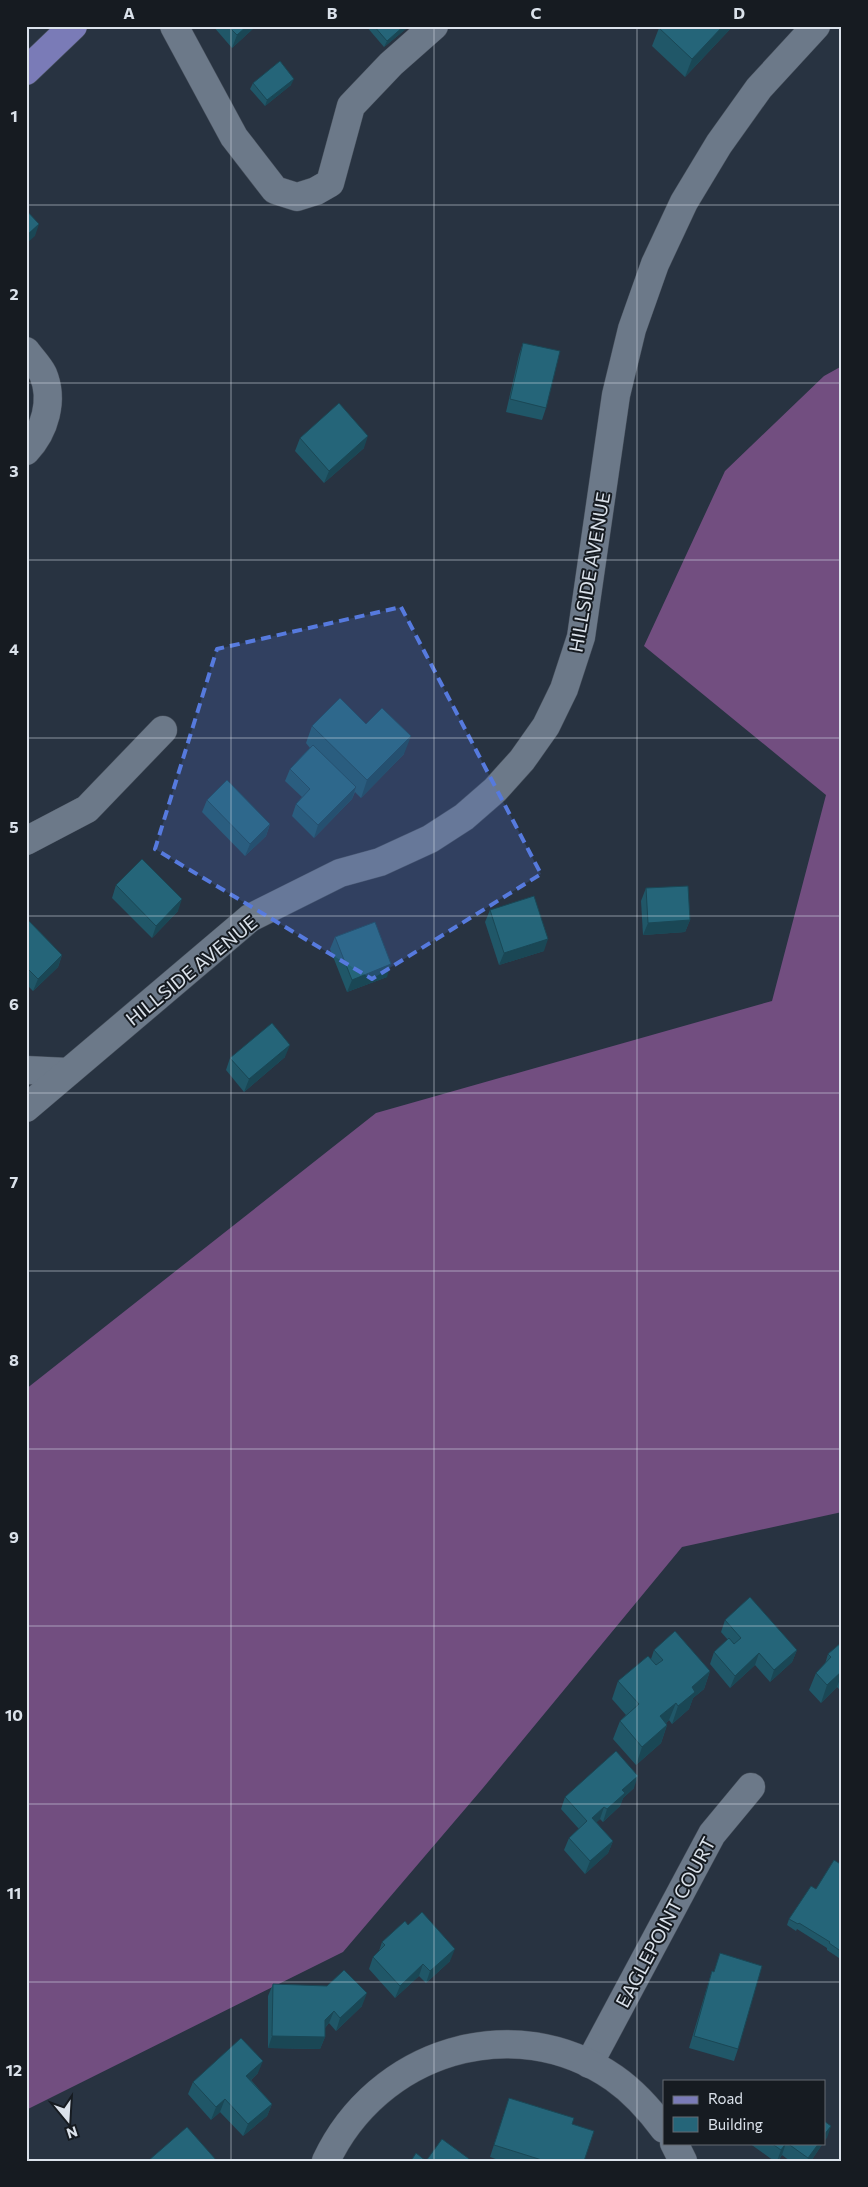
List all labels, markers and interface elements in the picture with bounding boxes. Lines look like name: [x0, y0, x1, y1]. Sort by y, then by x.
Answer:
text: A: [123, 3, 135, 22]
text: B: [327, 3, 338, 22]
text: C: [531, 3, 542, 22]
text: D: [733, 3, 745, 22]
text: 1: [10, 106, 18, 125]
text: 2: [9, 284, 19, 303]
text: 3: [9, 461, 19, 480]
street label: HILLSIDE AVENUE: [564, 490, 614, 654]
text: 4: [9, 639, 19, 658]
text: 5: [9, 817, 19, 836]
street label: HILLSIDE AVENUE: [121, 910, 261, 1030]
text: 6: [9, 994, 19, 1013]
text: 7: [10, 1172, 19, 1191]
text: 8: [9, 1350, 19, 1369]
text: 9: [9, 1527, 19, 1546]
text: 10: [5, 1705, 23, 1724]
street label: EAGLEPOINT COURT: [610, 1833, 720, 2011]
text: 11: [7, 1883, 21, 1902]
text: 12: [6, 2060, 22, 2079]
legend: [663, 2080, 826, 2144]
text: Road: [708, 2089, 743, 2107]
north arrow: [42, 2094, 92, 2144]
text: Building: [708, 2115, 763, 2133]
text: N: [65, 2123, 80, 2143]

